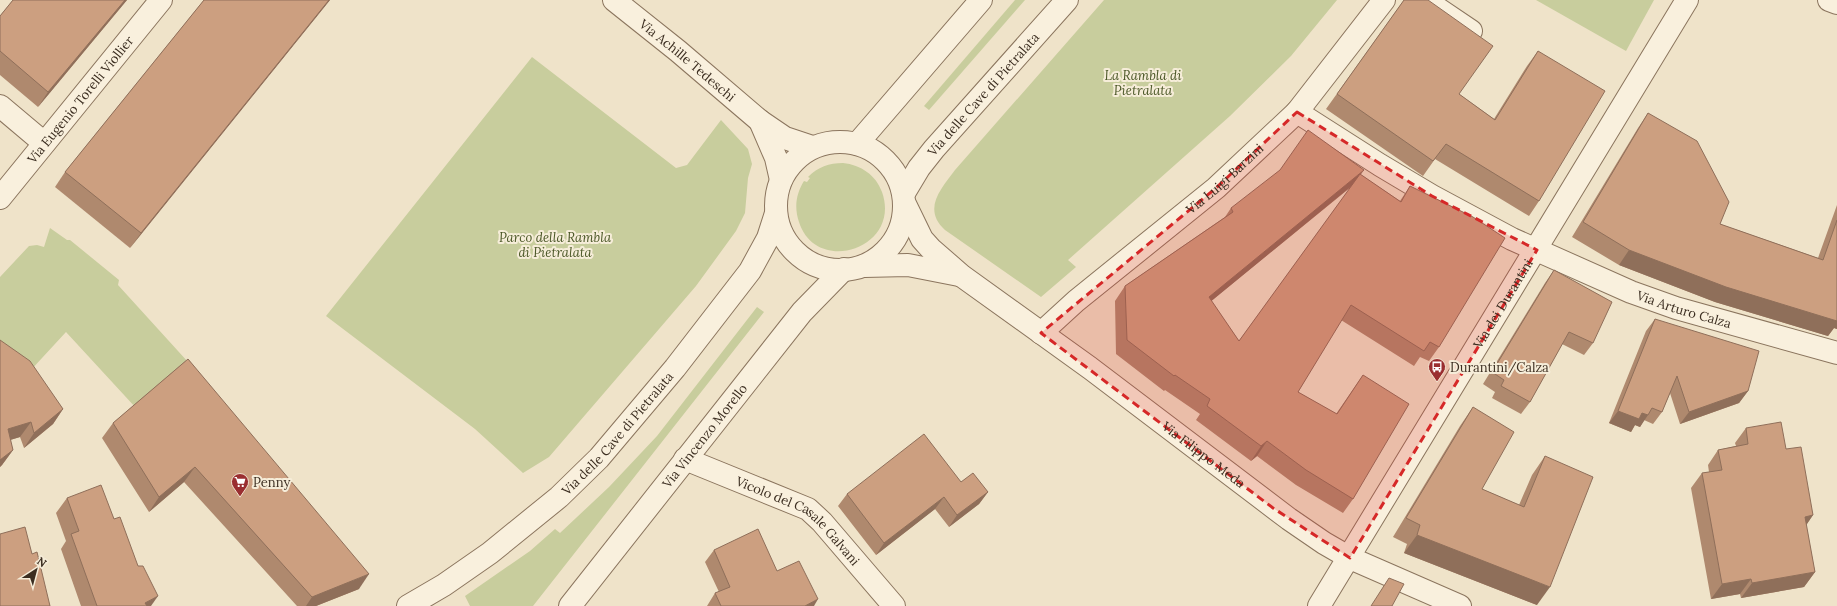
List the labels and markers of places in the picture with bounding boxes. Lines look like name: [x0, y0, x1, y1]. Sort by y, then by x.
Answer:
bus stop icon: Durantini/Calza: [1427, 357, 1447, 382]
place label: Durantini/Calza: [1450, 359, 1549, 376]
supermarket icon: Penny: [230, 472, 250, 497]
place label: Penny: [253, 474, 290, 491]

